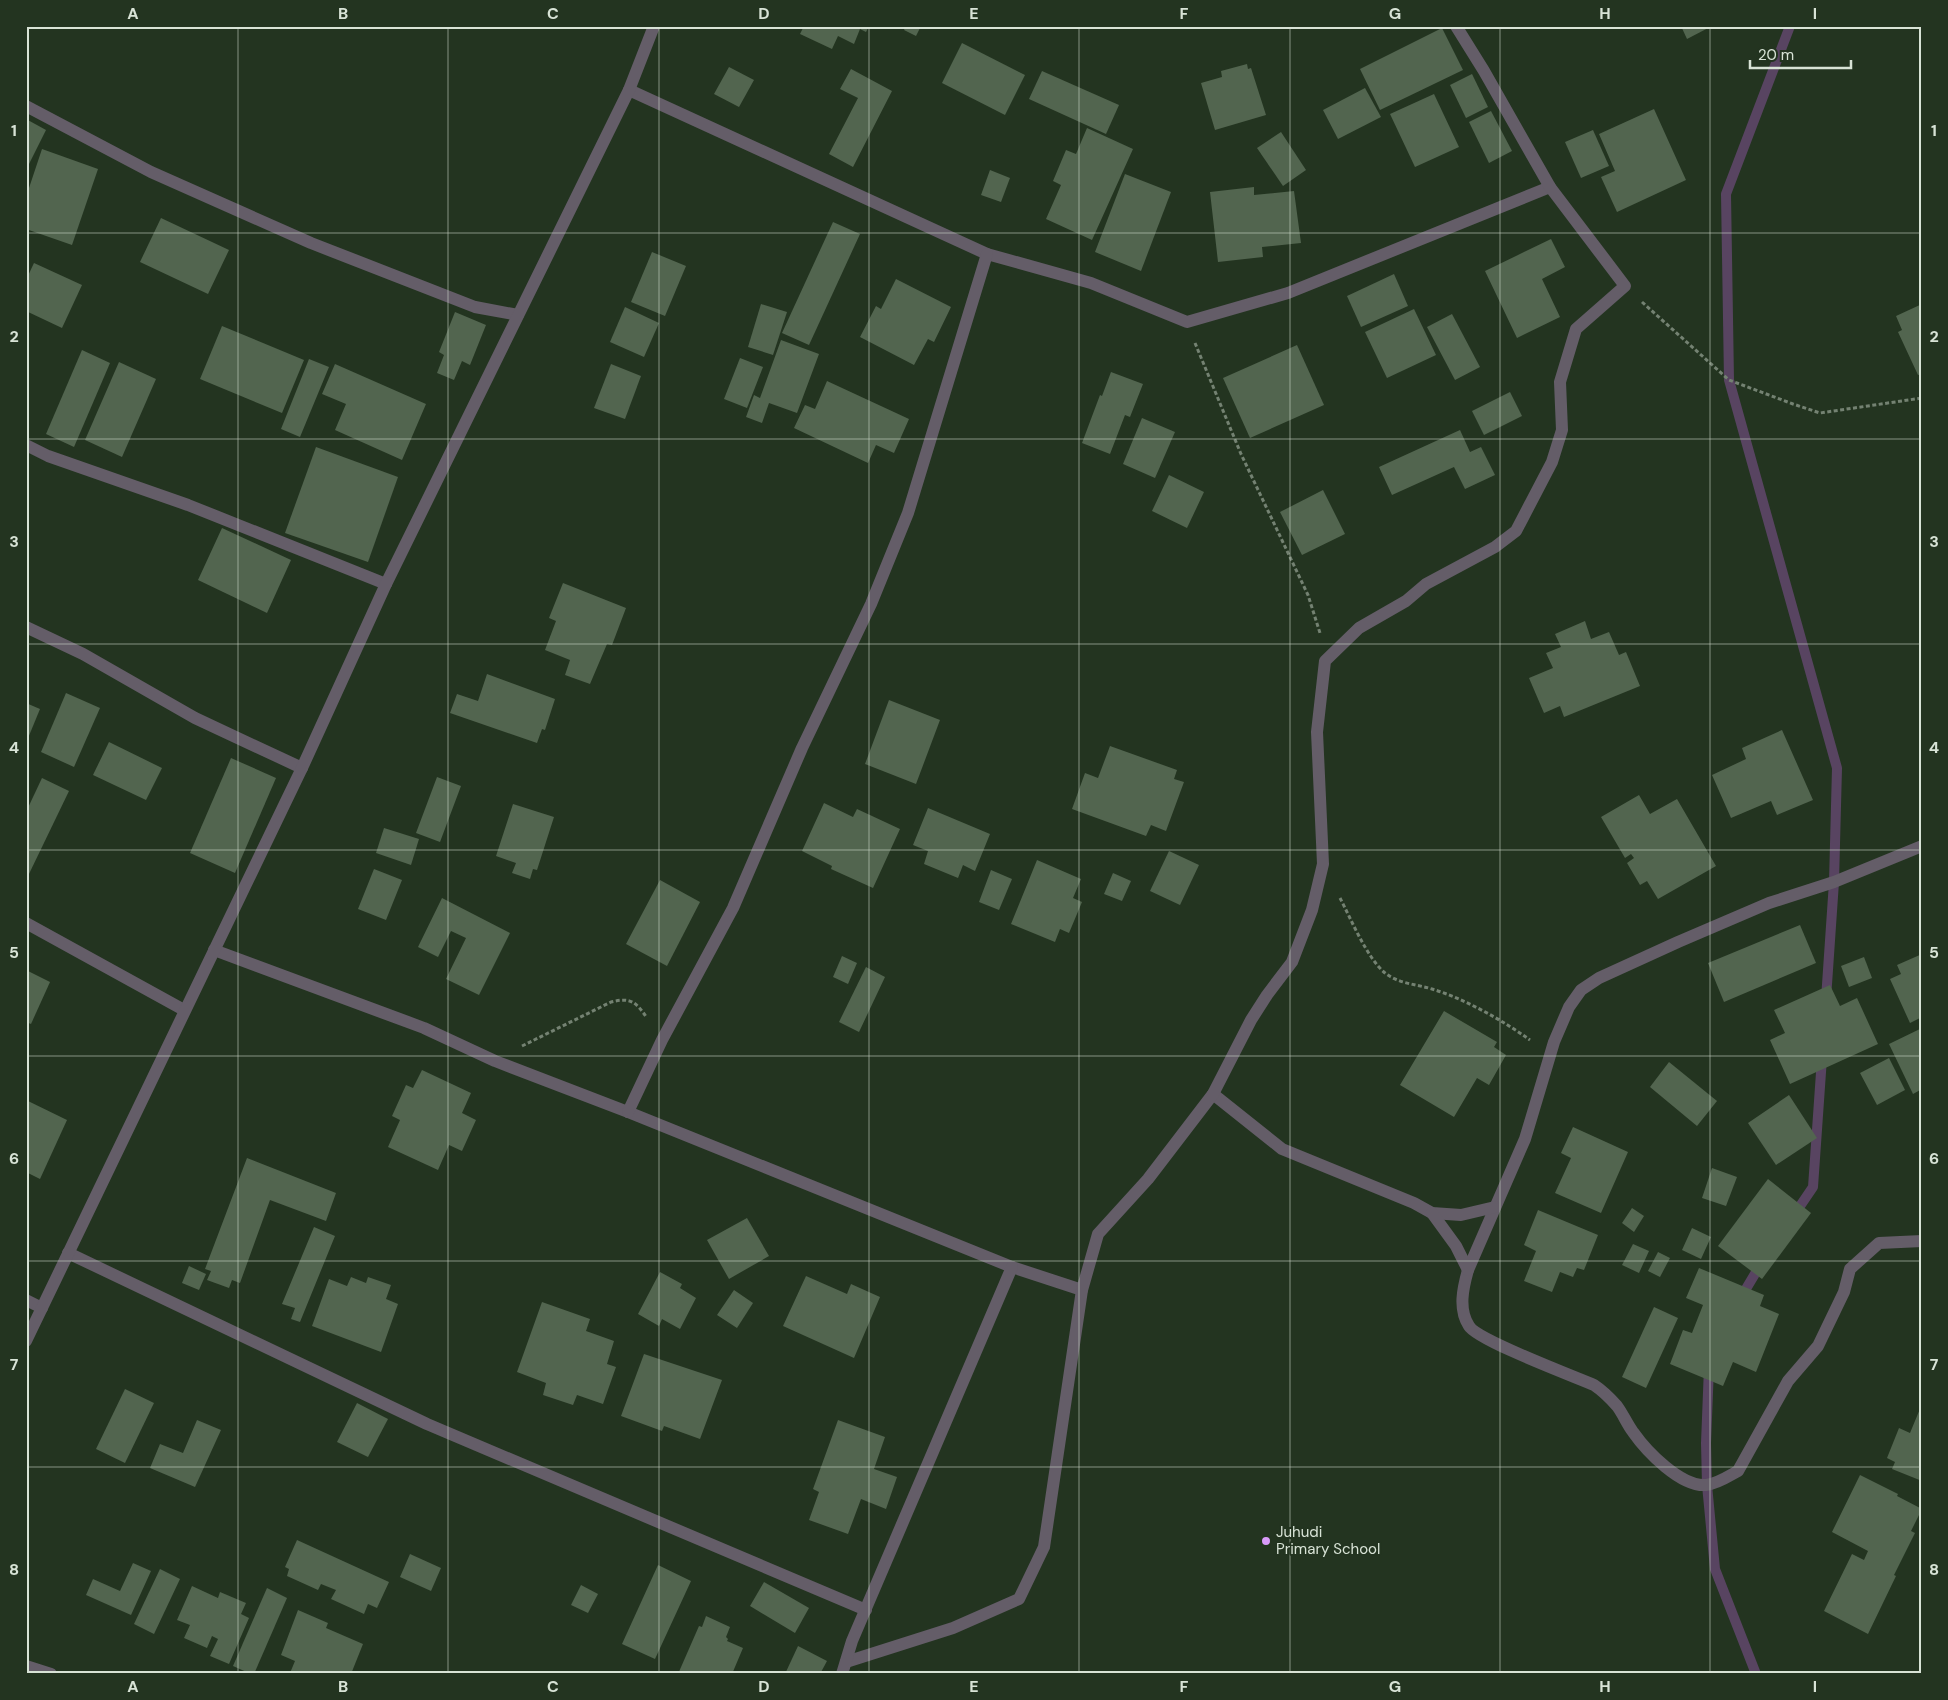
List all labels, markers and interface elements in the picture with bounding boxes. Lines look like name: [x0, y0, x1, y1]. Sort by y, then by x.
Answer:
text: A: [127, 3, 139, 24]
text: B: [338, 3, 348, 24]
text: C: [547, 3, 559, 24]
text: D: [758, 3, 770, 24]
text: E: [969, 3, 979, 24]
text: F: [1180, 3, 1189, 24]
text: G: [1389, 3, 1401, 24]
text: H: [1599, 3, 1611, 24]
text: I: [1813, 3, 1817, 24]
scale bar: [1750, 38, 1852, 70]
text: 20 m: [1758, 45, 1794, 65]
text: 1: [11, 120, 17, 141]
text: 1: [1931, 120, 1937, 141]
text: 2: [9, 326, 19, 347]
text: 2: [1929, 326, 1939, 347]
text: 3: [9, 531, 19, 552]
text: 3: [1929, 531, 1939, 552]
text: 4: [9, 737, 19, 758]
text: 4: [1929, 737, 1939, 758]
text: 5: [9, 942, 19, 963]
text: 5: [1929, 942, 1939, 963]
text: 6: [9, 1148, 19, 1169]
text: 6: [1929, 1148, 1939, 1169]
text: 7: [10, 1354, 19, 1375]
text: 7: [1930, 1354, 1939, 1375]
place label: Juhudi Primary School: [1276, 1522, 1380, 1559]
marker: Juhudi Primary School: [1260, 1535, 1272, 1547]
text: 8: [9, 1559, 19, 1580]
text: 8: [1929, 1559, 1939, 1580]
text: A: [127, 1676, 139, 1697]
text: B: [338, 1676, 348, 1697]
text: C: [547, 1676, 559, 1697]
text: D: [758, 1676, 770, 1697]
text: E: [969, 1676, 979, 1697]
text: F: [1180, 1676, 1189, 1697]
text: G: [1389, 1676, 1401, 1697]
text: H: [1599, 1676, 1611, 1697]
text: I: [1813, 1676, 1817, 1697]

